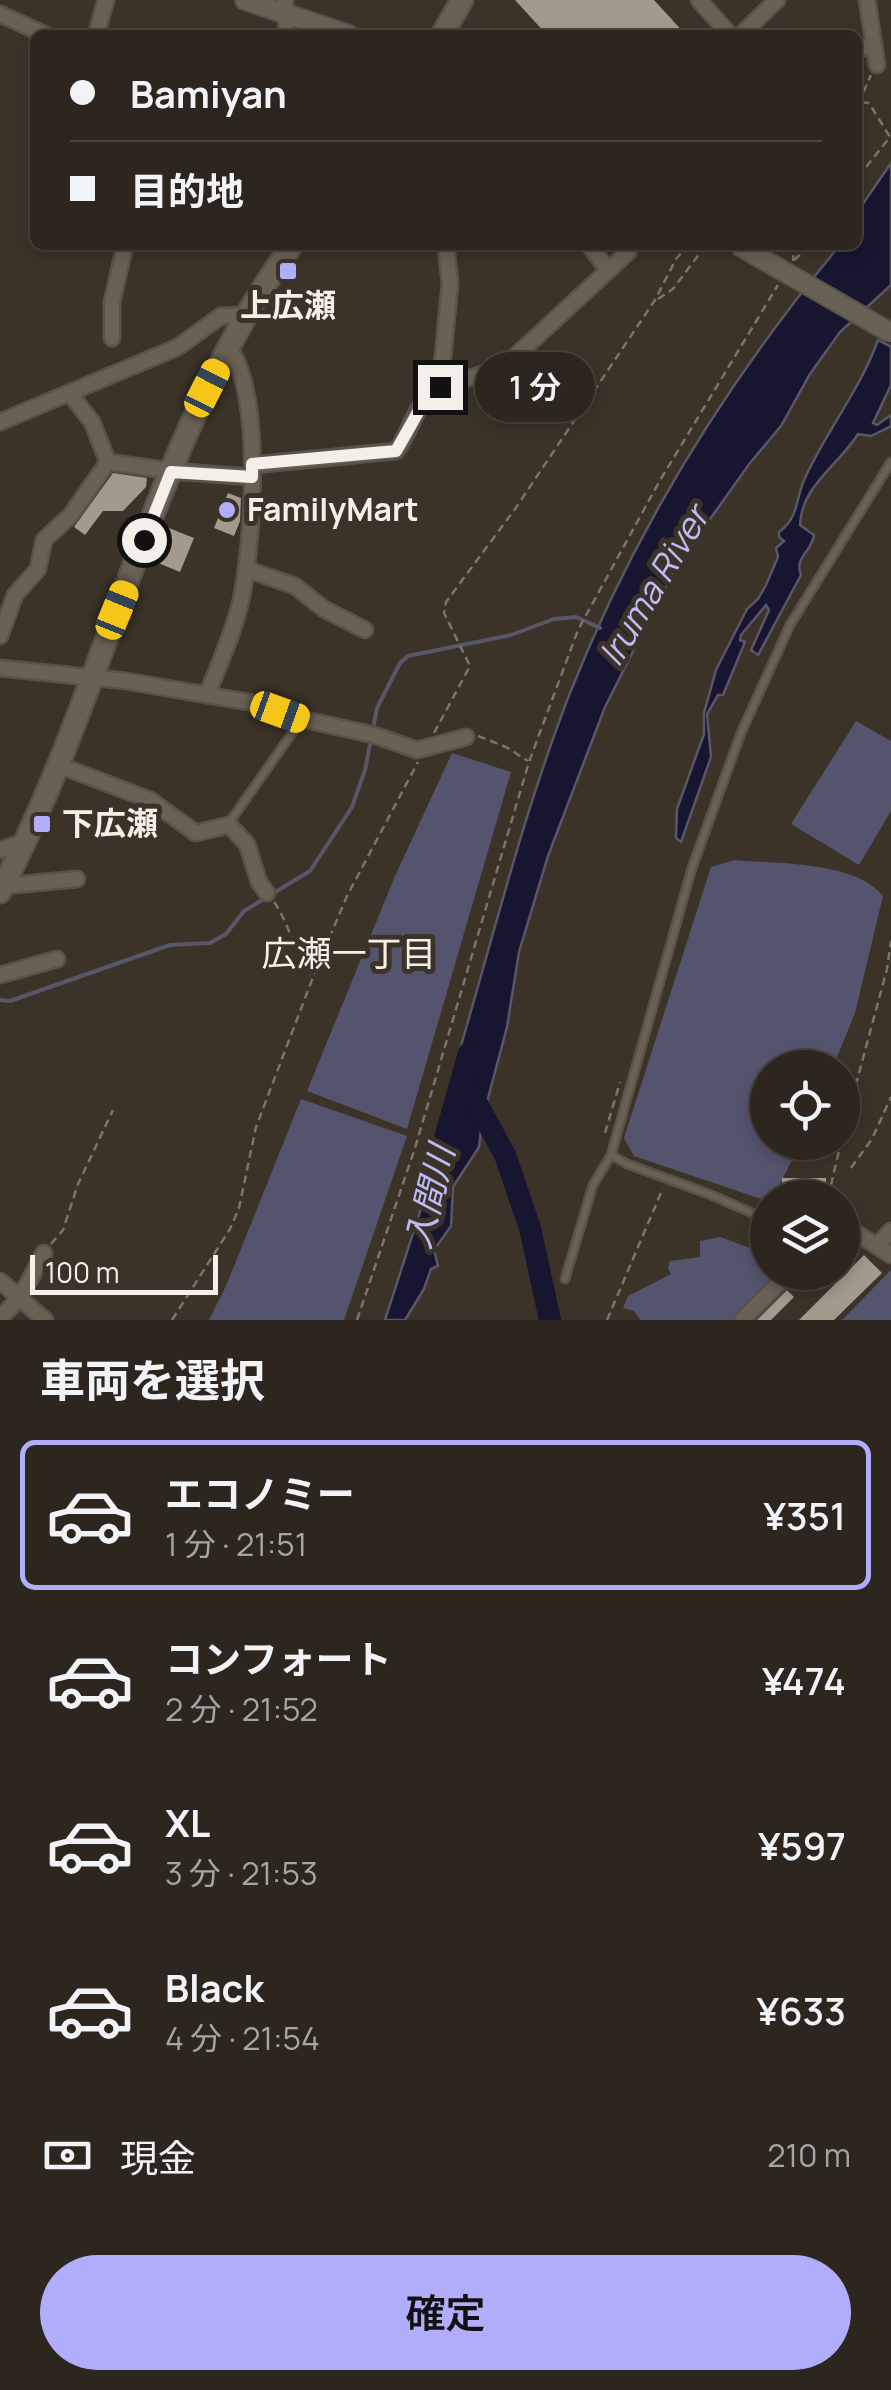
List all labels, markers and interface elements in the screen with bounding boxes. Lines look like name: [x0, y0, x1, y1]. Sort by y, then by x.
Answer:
text: Bamiyan: [130, 67, 287, 119]
text: 目的地: [130, 164, 244, 216]
marker: 上広瀬: [277, 260, 299, 282]
place label: 上広瀬: [240, 283, 336, 327]
callout: 1 分: [475, 352, 595, 422]
car: [180, 354, 234, 422]
route end: [418, 365, 463, 410]
text: 1 分: [509, 365, 561, 409]
place label: FamilyMart: [247, 487, 419, 531]
water label: Iruma River: [587, 493, 722, 674]
marker: FamilyMart: [216, 499, 238, 521]
route start: [122, 518, 167, 563]
car: [92, 577, 142, 643]
car: [247, 688, 313, 736]
place label: 下広瀬: [62, 801, 158, 845]
marker: 下広瀬: [31, 813, 53, 835]
district label: 広瀬一丁目: [261, 929, 437, 977]
map controls: [750, 1050, 860, 1290]
button: locate: [750, 1050, 860, 1160]
water label: 入間川: [393, 1136, 466, 1254]
button: layers: [750, 1180, 860, 1290]
scale bar: [30, 1250, 218, 1294]
text: 100 m: [45, 1253, 119, 1291]
text: 車両を選択: [40, 1349, 265, 1411]
text: エコノミー: [165, 1467, 355, 1519]
icon: car: [45, 1470, 135, 1560]
text: ¥351: [764, 1489, 846, 1541]
text: 1 分 · 21:51: [165, 1522, 307, 1566]
text: コンフォート: [165, 1632, 392, 1684]
icon: car: [45, 1635, 135, 1725]
text: ¥474: [762, 1654, 846, 1706]
text: 2 分 · 21:52: [165, 1687, 318, 1731]
text: XL: [165, 1796, 210, 1848]
icon: car: [45, 1800, 135, 1890]
text: ¥597: [758, 1819, 846, 1871]
text: 3 分 · 21:53: [165, 1851, 318, 1895]
text: Black: [165, 1961, 264, 2013]
icon: car: [45, 1965, 135, 2055]
text: ¥633: [756, 1984, 846, 2036]
text: 4 分 · 21:54: [165, 2016, 320, 2060]
icon: cash: [40, 2128, 95, 2183]
text: 現金: [120, 2131, 196, 2183]
text: 210 m: [767, 2133, 851, 2177]
button: 確定: [40, 2255, 851, 2370]

